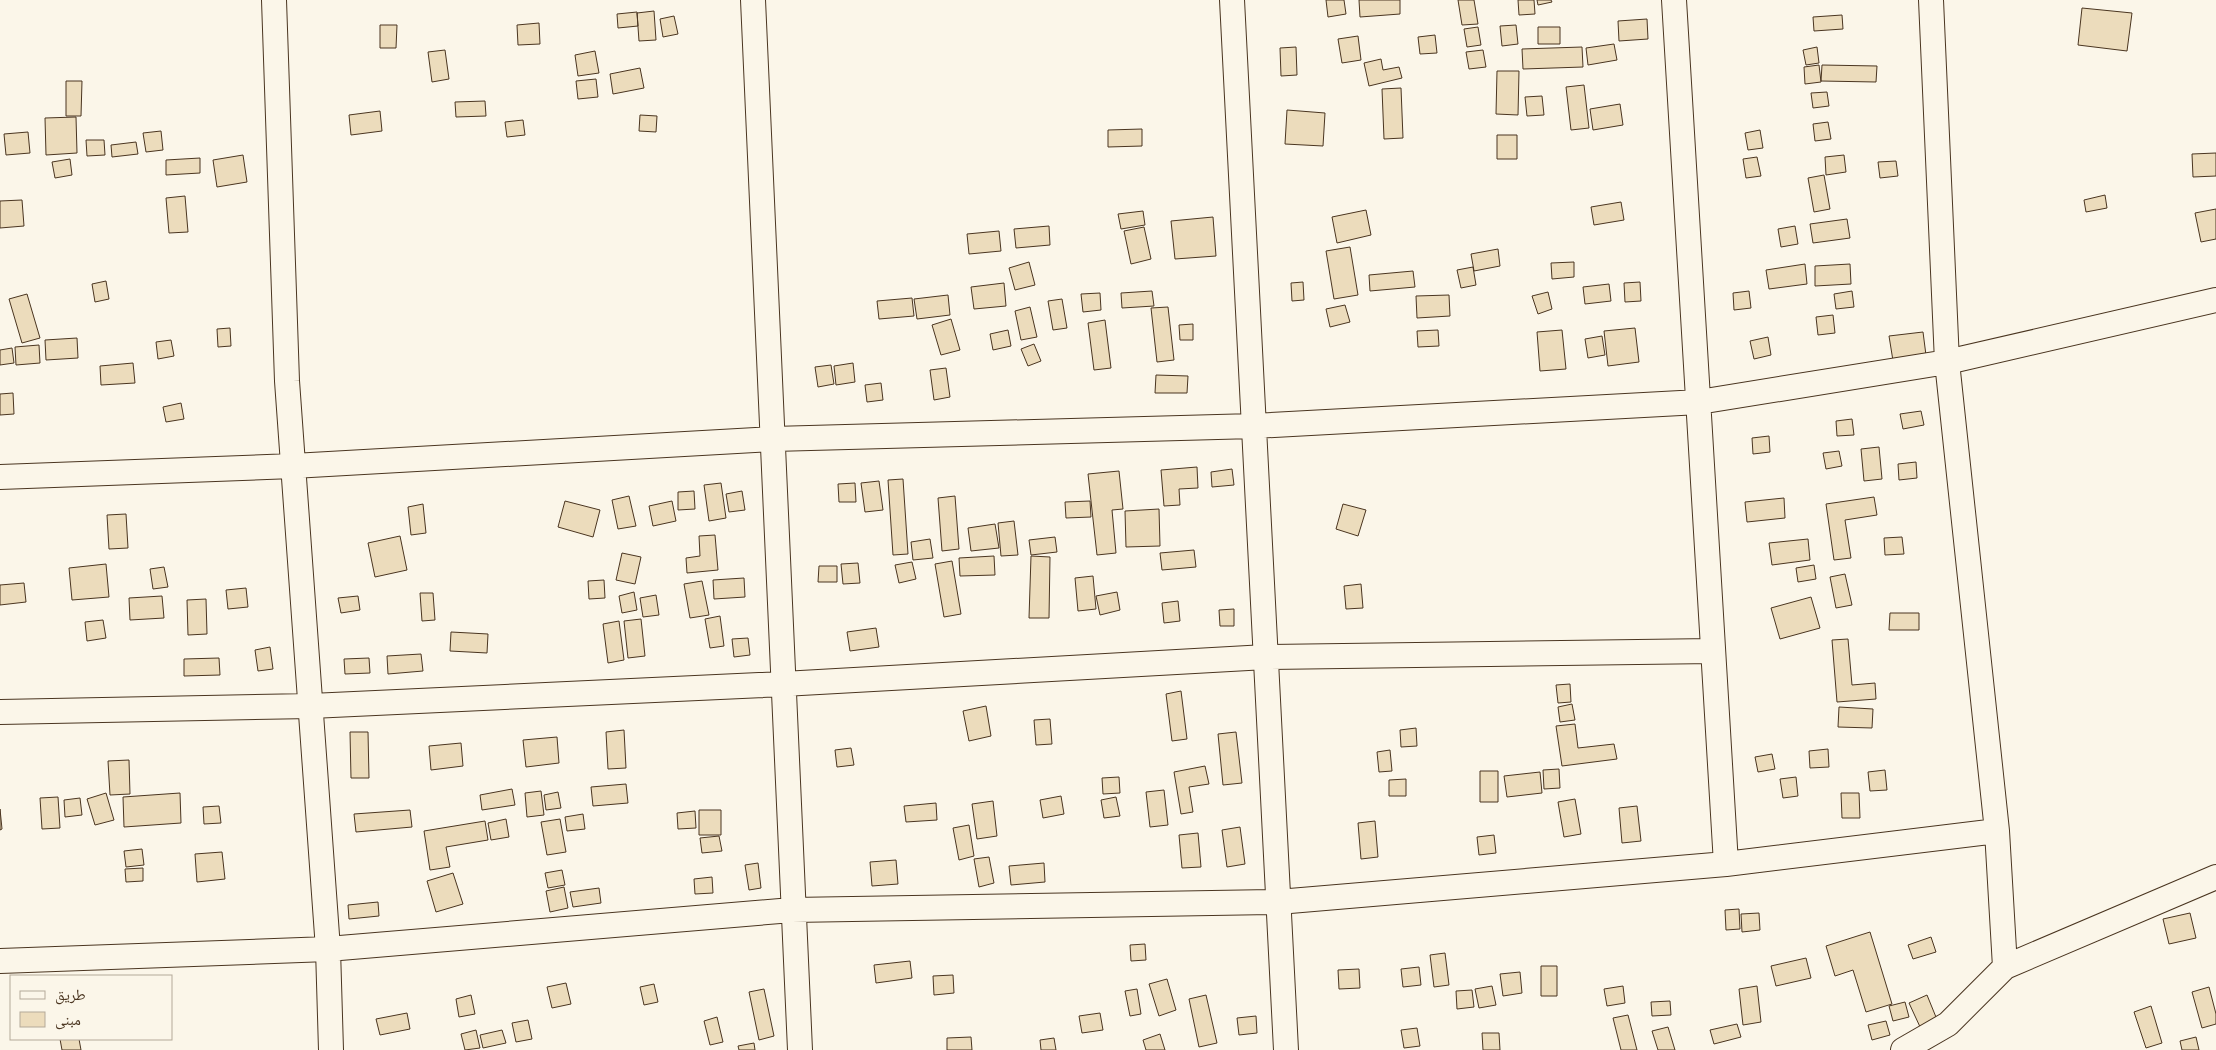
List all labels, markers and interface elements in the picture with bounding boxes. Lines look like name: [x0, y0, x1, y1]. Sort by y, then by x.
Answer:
legend: [10, 975, 172, 1040]
text: طريق: [55, 986, 86, 1005]
text: مبنى: [55, 1011, 81, 1030]

